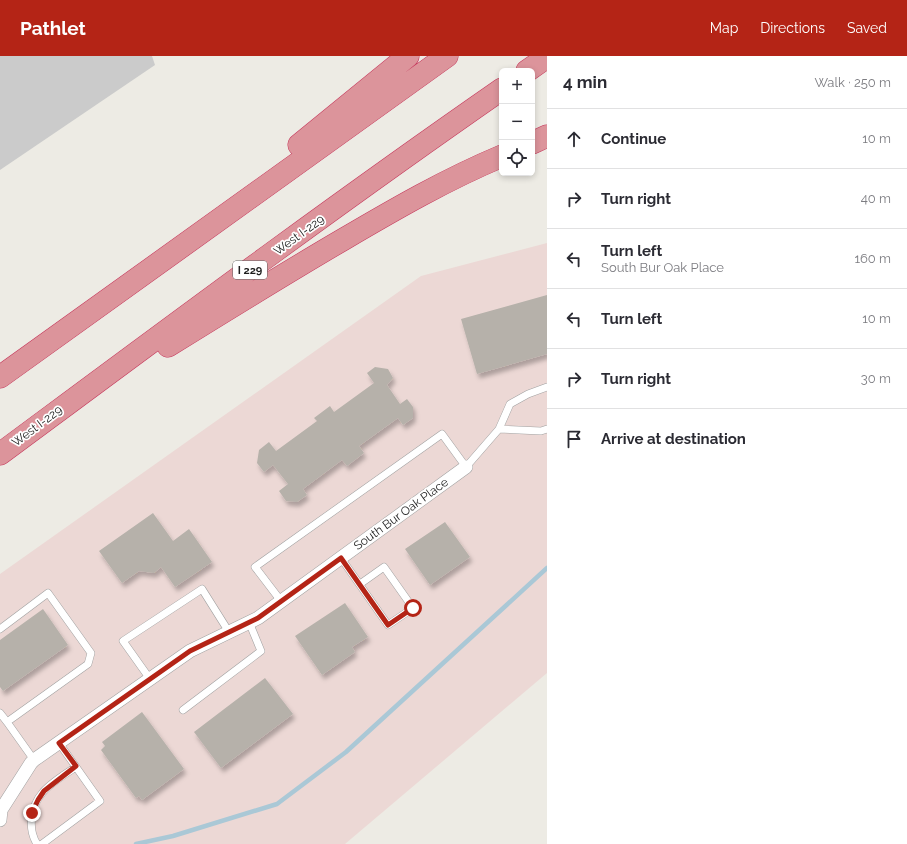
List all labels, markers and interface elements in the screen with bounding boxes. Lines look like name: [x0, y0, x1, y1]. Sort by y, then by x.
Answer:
text: Pathlet: [20, 17, 86, 39]
text: Map: [710, 20, 738, 36]
text: Directions: [760, 20, 825, 36]
text: Saved: [847, 20, 887, 36]
map controls: [499, 68, 535, 176]
button: +: [499, 68, 535, 104]
text: 4 min: [563, 72, 607, 92]
text: Walk · 250 m: [814, 75, 891, 90]
button: −: [499, 104, 535, 140]
icon: ahead: [563, 128, 585, 150]
text: Continue: [601, 130, 666, 148]
text: 10 m: [862, 131, 891, 146]
button: locate: [499, 140, 535, 176]
icon: right: [563, 188, 585, 210]
text: Turn right: [601, 190, 671, 208]
text: 40 m: [861, 191, 891, 206]
street label: West I-229: [271, 212, 327, 258]
text: Turn left: [601, 242, 662, 260]
icon: left: [563, 248, 585, 270]
text: 160 m: [854, 251, 891, 266]
text: South Bur Oak Place: [601, 260, 724, 275]
road number: I 229: [233, 261, 267, 279]
icon: left: [563, 308, 585, 330]
text: Turn left: [601, 310, 662, 328]
text: 10 m: [862, 311, 891, 326]
icon: right: [563, 368, 585, 390]
text: Turn right: [601, 370, 671, 388]
text: 30 m: [861, 371, 891, 386]
street label: West I-229: [9, 403, 65, 449]
icon: arrive: [563, 428, 585, 450]
text: Arrive at destination: [601, 430, 746, 448]
street label: South Bur Oak Place: [351, 475, 451, 553]
route start: [404, 599, 422, 617]
route end: [23, 804, 41, 822]

